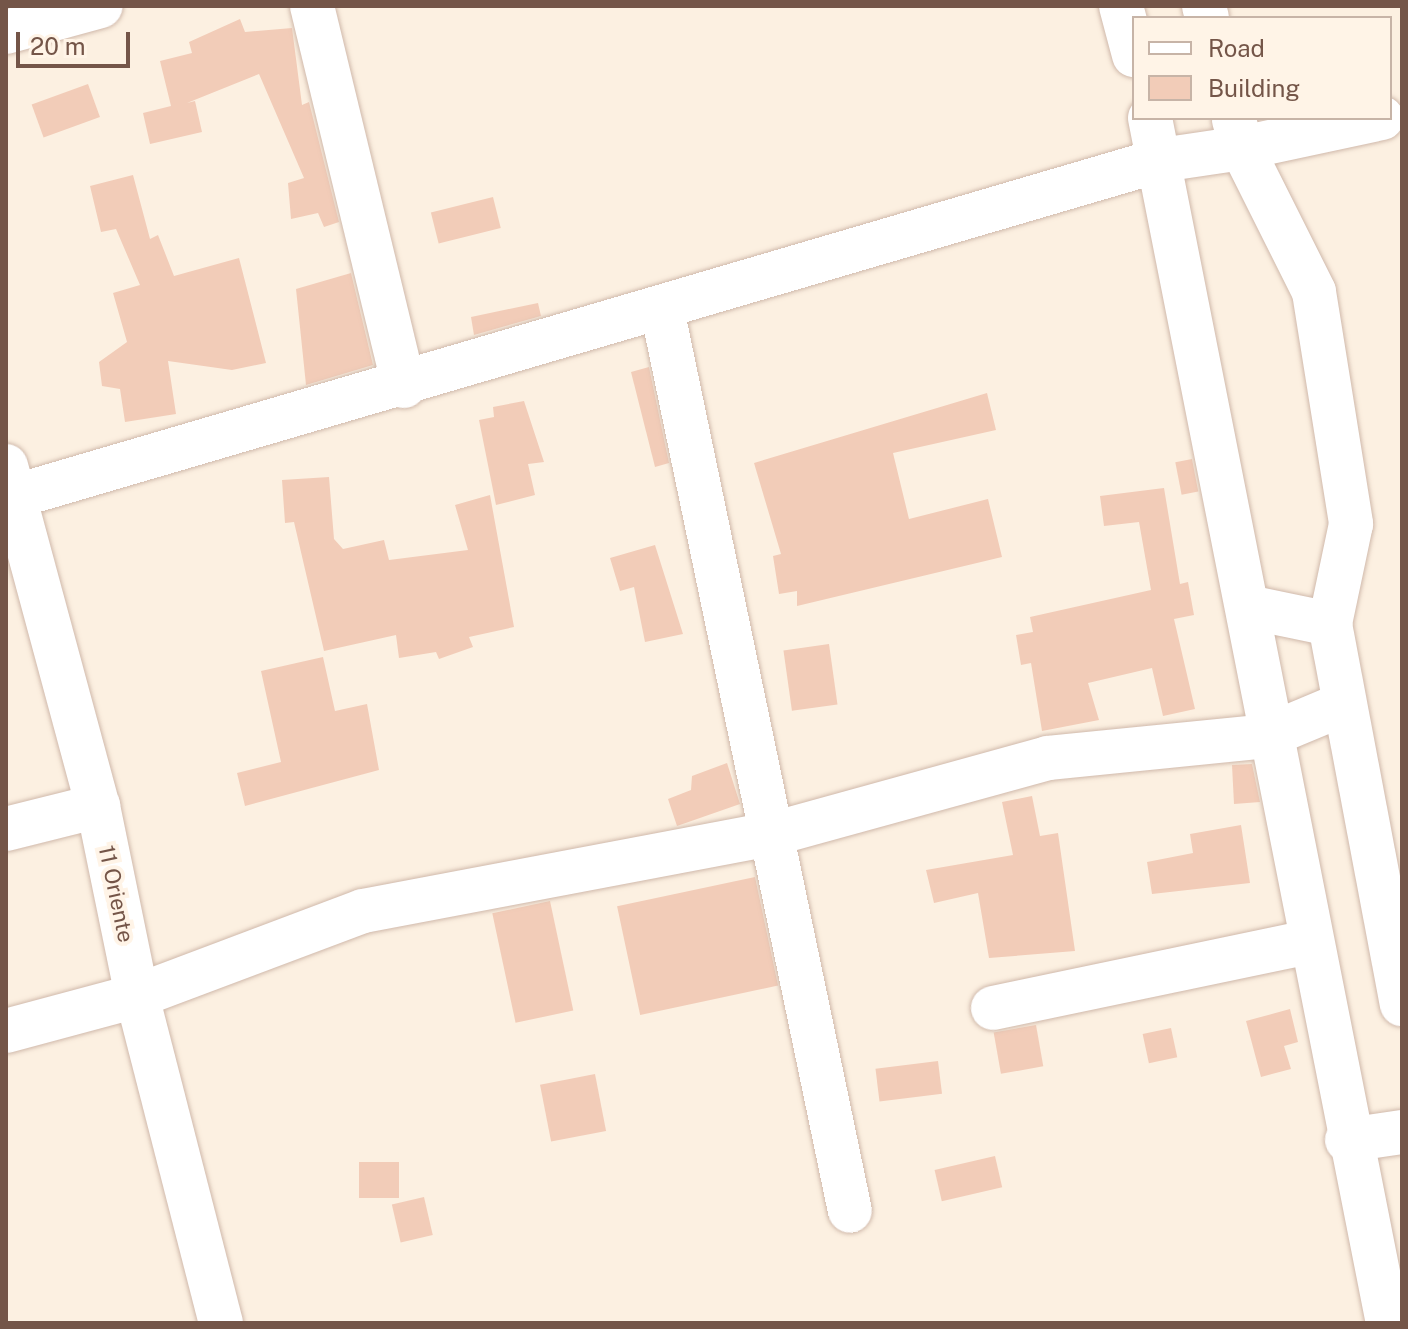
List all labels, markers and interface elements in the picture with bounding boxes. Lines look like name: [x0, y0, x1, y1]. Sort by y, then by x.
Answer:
scale bar: [20, 16, 134, 66]
legend: [1132, 16, 1392, 120]
text: 20 m: [30, 32, 86, 60]
text: Road: [1208, 34, 1265, 62]
text: Building: [1208, 74, 1300, 102]
street label: 11 Oriente: [93, 843, 139, 945]

